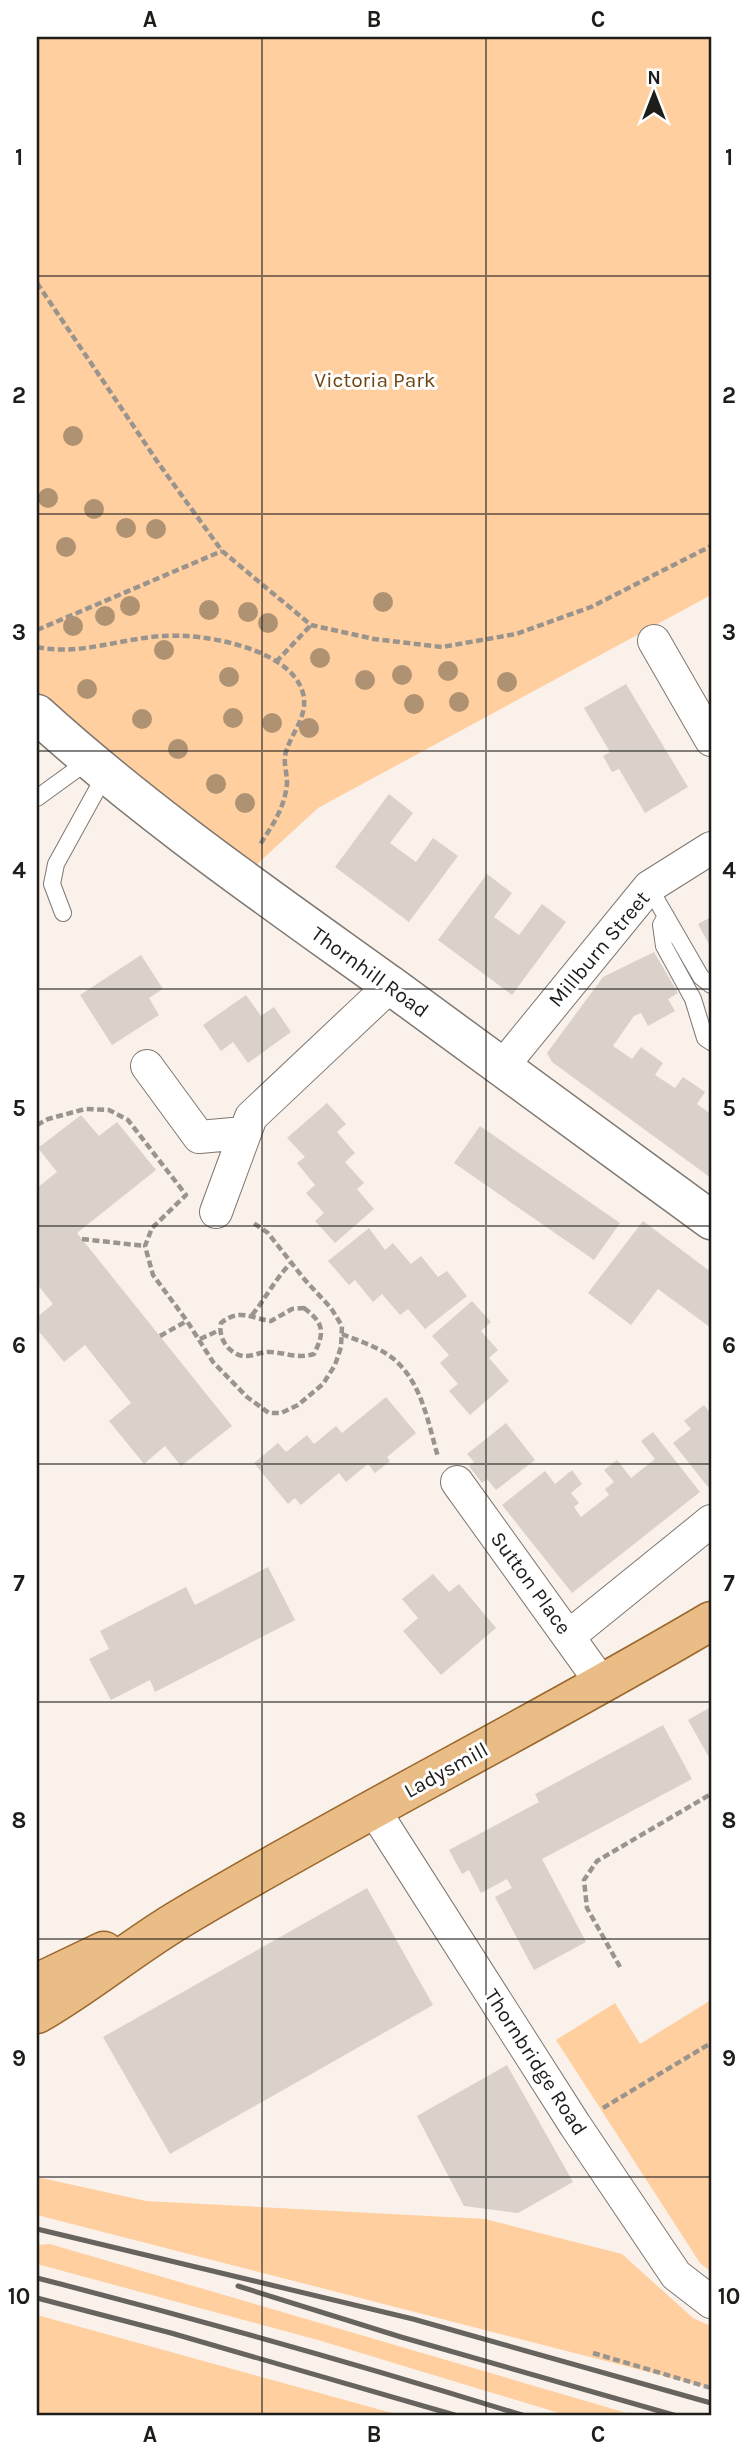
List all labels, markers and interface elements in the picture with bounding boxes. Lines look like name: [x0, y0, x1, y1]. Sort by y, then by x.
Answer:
text: A: [143, 6, 157, 33]
text: B: [367, 6, 381, 33]
text: C: [591, 6, 605, 33]
north arrow: [618, 60, 688, 130]
text: N: [647, 67, 661, 89]
text: 1: [15, 144, 23, 171]
text: 1: [725, 144, 733, 171]
park label: Victoria Park: [314, 368, 436, 392]
text: 2: [12, 382, 26, 409]
text: 2: [722, 382, 736, 409]
text: 3: [12, 619, 26, 646]
text: 3: [722, 619, 736, 646]
text: 4: [12, 857, 26, 884]
text: 4: [722, 857, 736, 884]
street label: Millburn Street: [544, 886, 654, 1012]
street label: Thornhill Road: [307, 921, 433, 1023]
text: 5: [12, 1095, 26, 1122]
text: 5: [722, 1095, 736, 1122]
text: 6: [12, 1332, 26, 1359]
text: 6: [722, 1332, 736, 1359]
street label: Sutton Place: [486, 1527, 576, 1639]
text: 7: [13, 1570, 25, 1597]
text: 7: [723, 1570, 735, 1597]
street label: Ladysmill: [400, 1737, 492, 1803]
text: 8: [12, 1807, 26, 1834]
text: 8: [722, 1807, 736, 1834]
street label: Thornbridge Road: [480, 1984, 592, 2140]
text: 9: [12, 2045, 26, 2072]
text: 9: [722, 2045, 736, 2072]
text: 10: [8, 2283, 30, 2310]
text: 10: [718, 2283, 740, 2310]
text: A: [143, 2421, 157, 2448]
text: B: [367, 2421, 381, 2448]
text: C: [591, 2421, 605, 2448]

